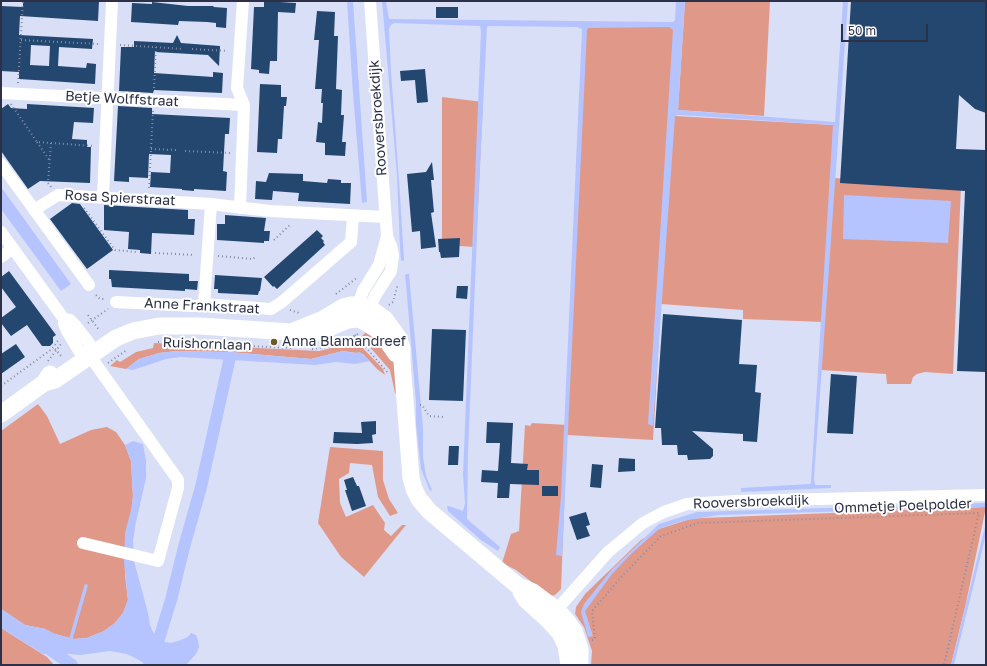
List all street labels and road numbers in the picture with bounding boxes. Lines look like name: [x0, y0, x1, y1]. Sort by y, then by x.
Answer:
street label: Rooversbroekdijk: [366, 59, 390, 177]
street label: Betje Wolffstraat: [65, 88, 179, 110]
street label: Rosa Spierstraat: [64, 187, 176, 209]
street label: Anne Frankstraat: [144, 295, 260, 317]
street label: Ruishornlaan: [162, 334, 252, 354]
street label: Rooversbroekdijk: [692, 492, 810, 512]
street label: Ommetje Poelpolder: [834, 495, 972, 517]

